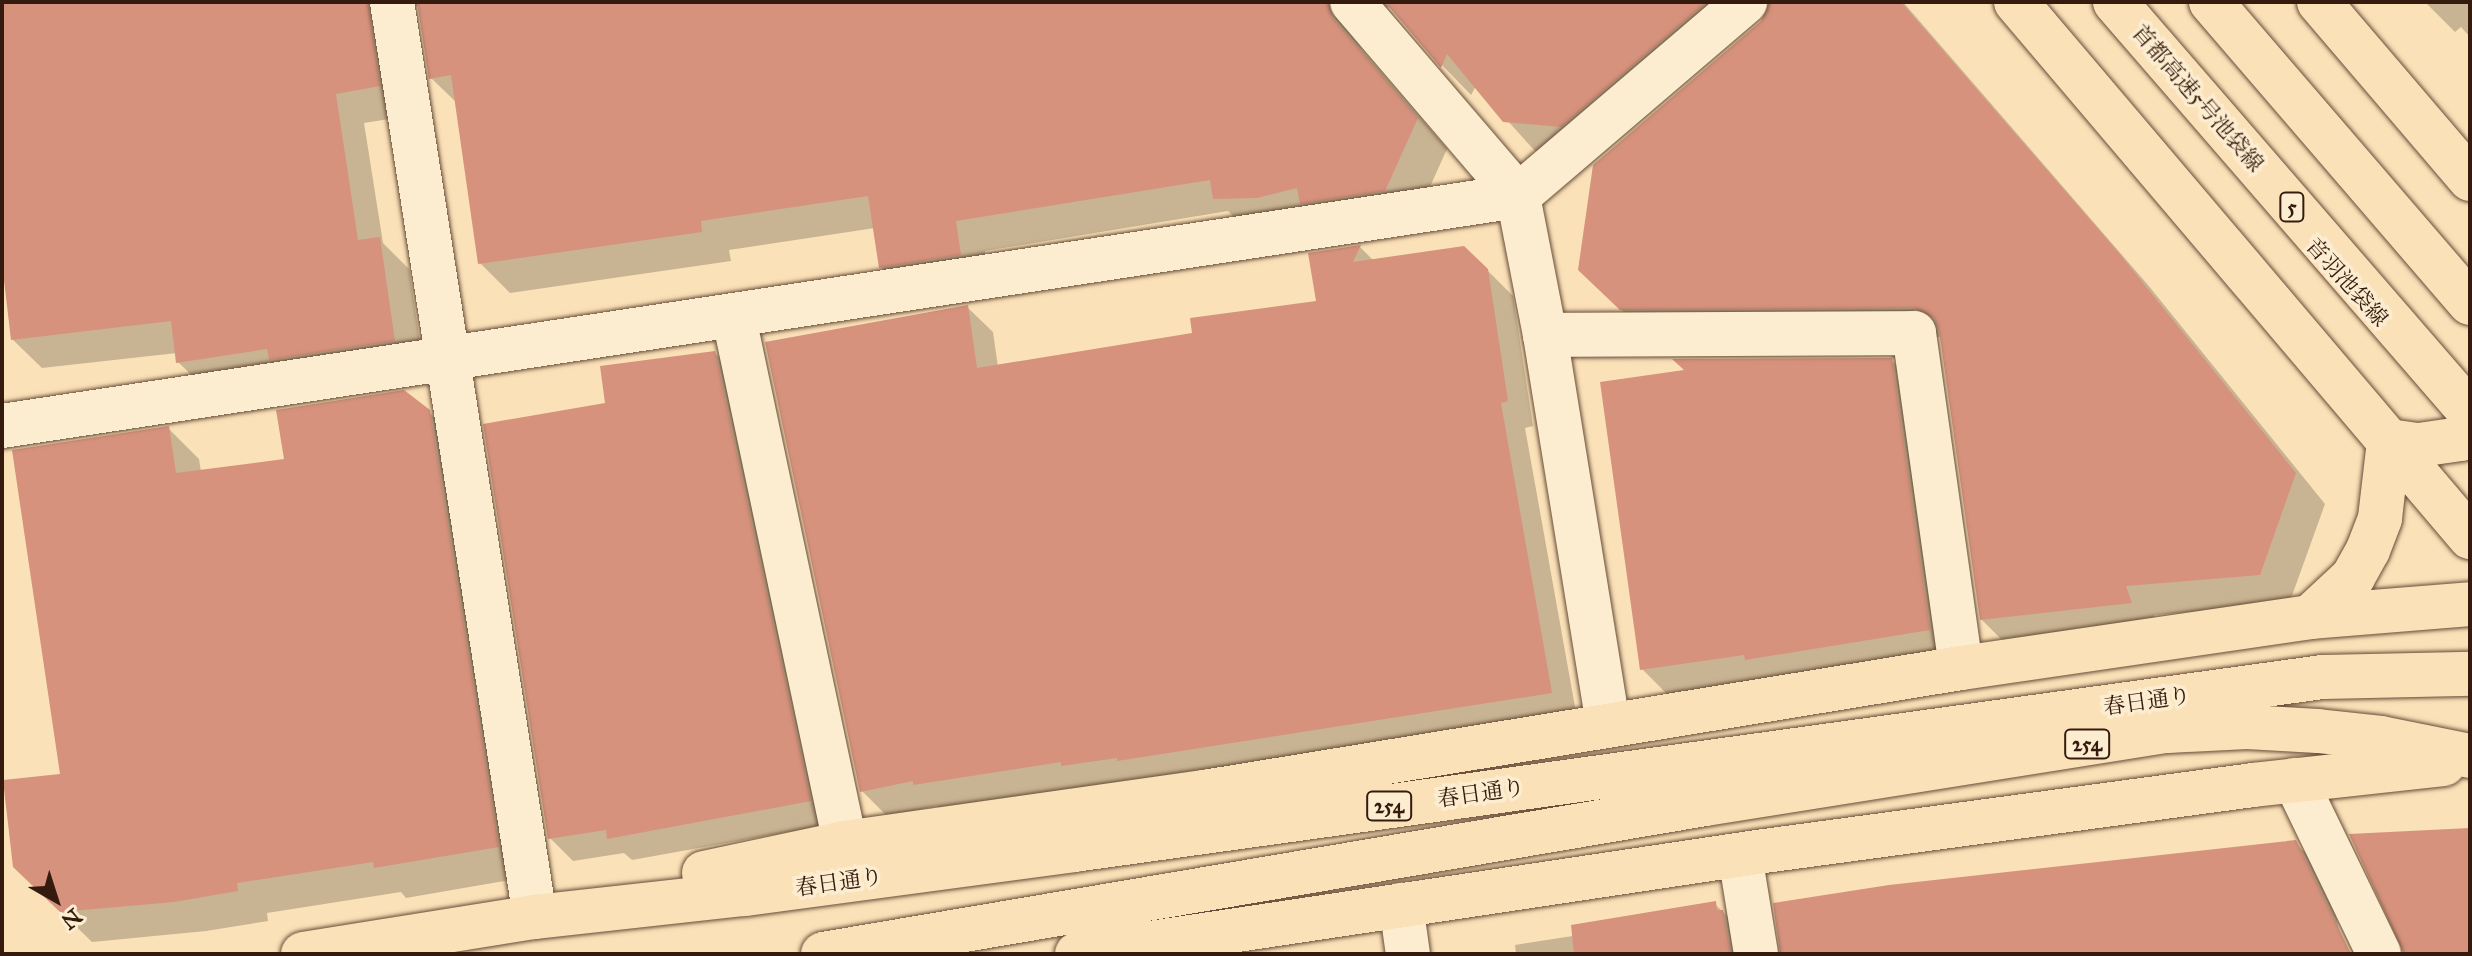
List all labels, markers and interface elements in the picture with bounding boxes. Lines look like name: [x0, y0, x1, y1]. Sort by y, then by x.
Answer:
street label: 首都高速5号池袋線: [2127, 19, 2269, 177]
road number: 5: [2278, 191, 2306, 223]
street label: 音羽池袋線: [2300, 232, 2394, 332]
street label: 春日通り: [2102, 682, 2192, 720]
road number: 254: [2063, 728, 2111, 760]
street label: 春日通り: [1436, 774, 1526, 812]
road number: 254: [1365, 790, 1413, 822]
north arrow: [16, 860, 96, 940]
street label: 春日通り: [794, 863, 884, 901]
text: N: [56, 903, 87, 935]

